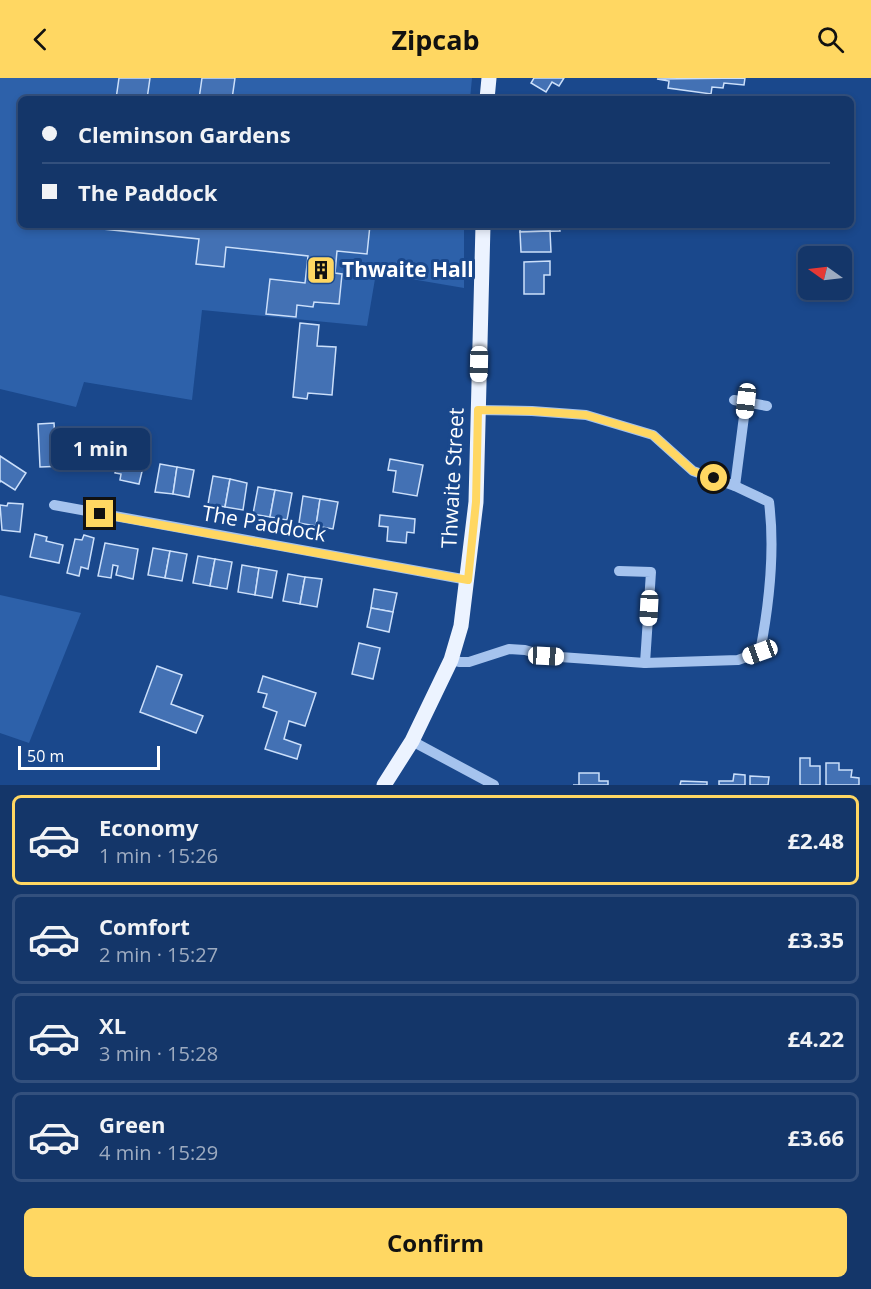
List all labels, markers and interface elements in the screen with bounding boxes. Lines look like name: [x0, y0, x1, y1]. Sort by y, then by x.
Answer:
text: Zipcab: [391, 21, 480, 58]
icon: back: [24, 23, 57, 56]
icon: search: [814, 23, 847, 56]
text: Cleminson Gardens: [78, 119, 291, 149]
text: The Paddock: [78, 177, 217, 207]
north arrow: [798, 246, 852, 300]
map controls: [798, 246, 852, 300]
building icon: Thwaite Hall: [305, 254, 337, 286]
place label: Thwaite Hall: [342, 255, 474, 283]
car: [470, 346, 488, 382]
car: [735, 382, 757, 420]
street label: Thwaite Street: [434, 407, 470, 549]
callout: 1 min: [51, 427, 150, 469]
text: 1 min: [73, 435, 128, 462]
route start: [700, 464, 727, 491]
street label: The Paddock: [200, 498, 328, 548]
route end: [86, 500, 113, 527]
car: [639, 590, 659, 626]
car: [740, 637, 780, 667]
car: [528, 646, 564, 666]
scale bar: [18, 743, 160, 770]
text: 50 m: [27, 745, 64, 767]
text: Economy: [99, 812, 198, 842]
icon: car: [27, 813, 81, 867]
text: £2.48: [787, 825, 844, 855]
text: 1 min · 15:26: [99, 842, 218, 869]
text: Comfort: [99, 911, 190, 941]
icon: car: [27, 912, 81, 966]
text: £3.35: [787, 924, 844, 954]
text: 2 min · 15:27: [99, 941, 218, 968]
text: XL: [99, 1010, 126, 1040]
icon: car: [27, 1011, 81, 1065]
text: £4.22: [787, 1023, 844, 1053]
text: 3 min · 15:28: [99, 1040, 218, 1067]
text: Green: [99, 1109, 165, 1139]
icon: car: [27, 1110, 81, 1164]
text: £3.66: [787, 1122, 844, 1152]
text: 4 min · 15:29: [99, 1139, 218, 1166]
button: Confirm: [24, 1208, 847, 1277]

